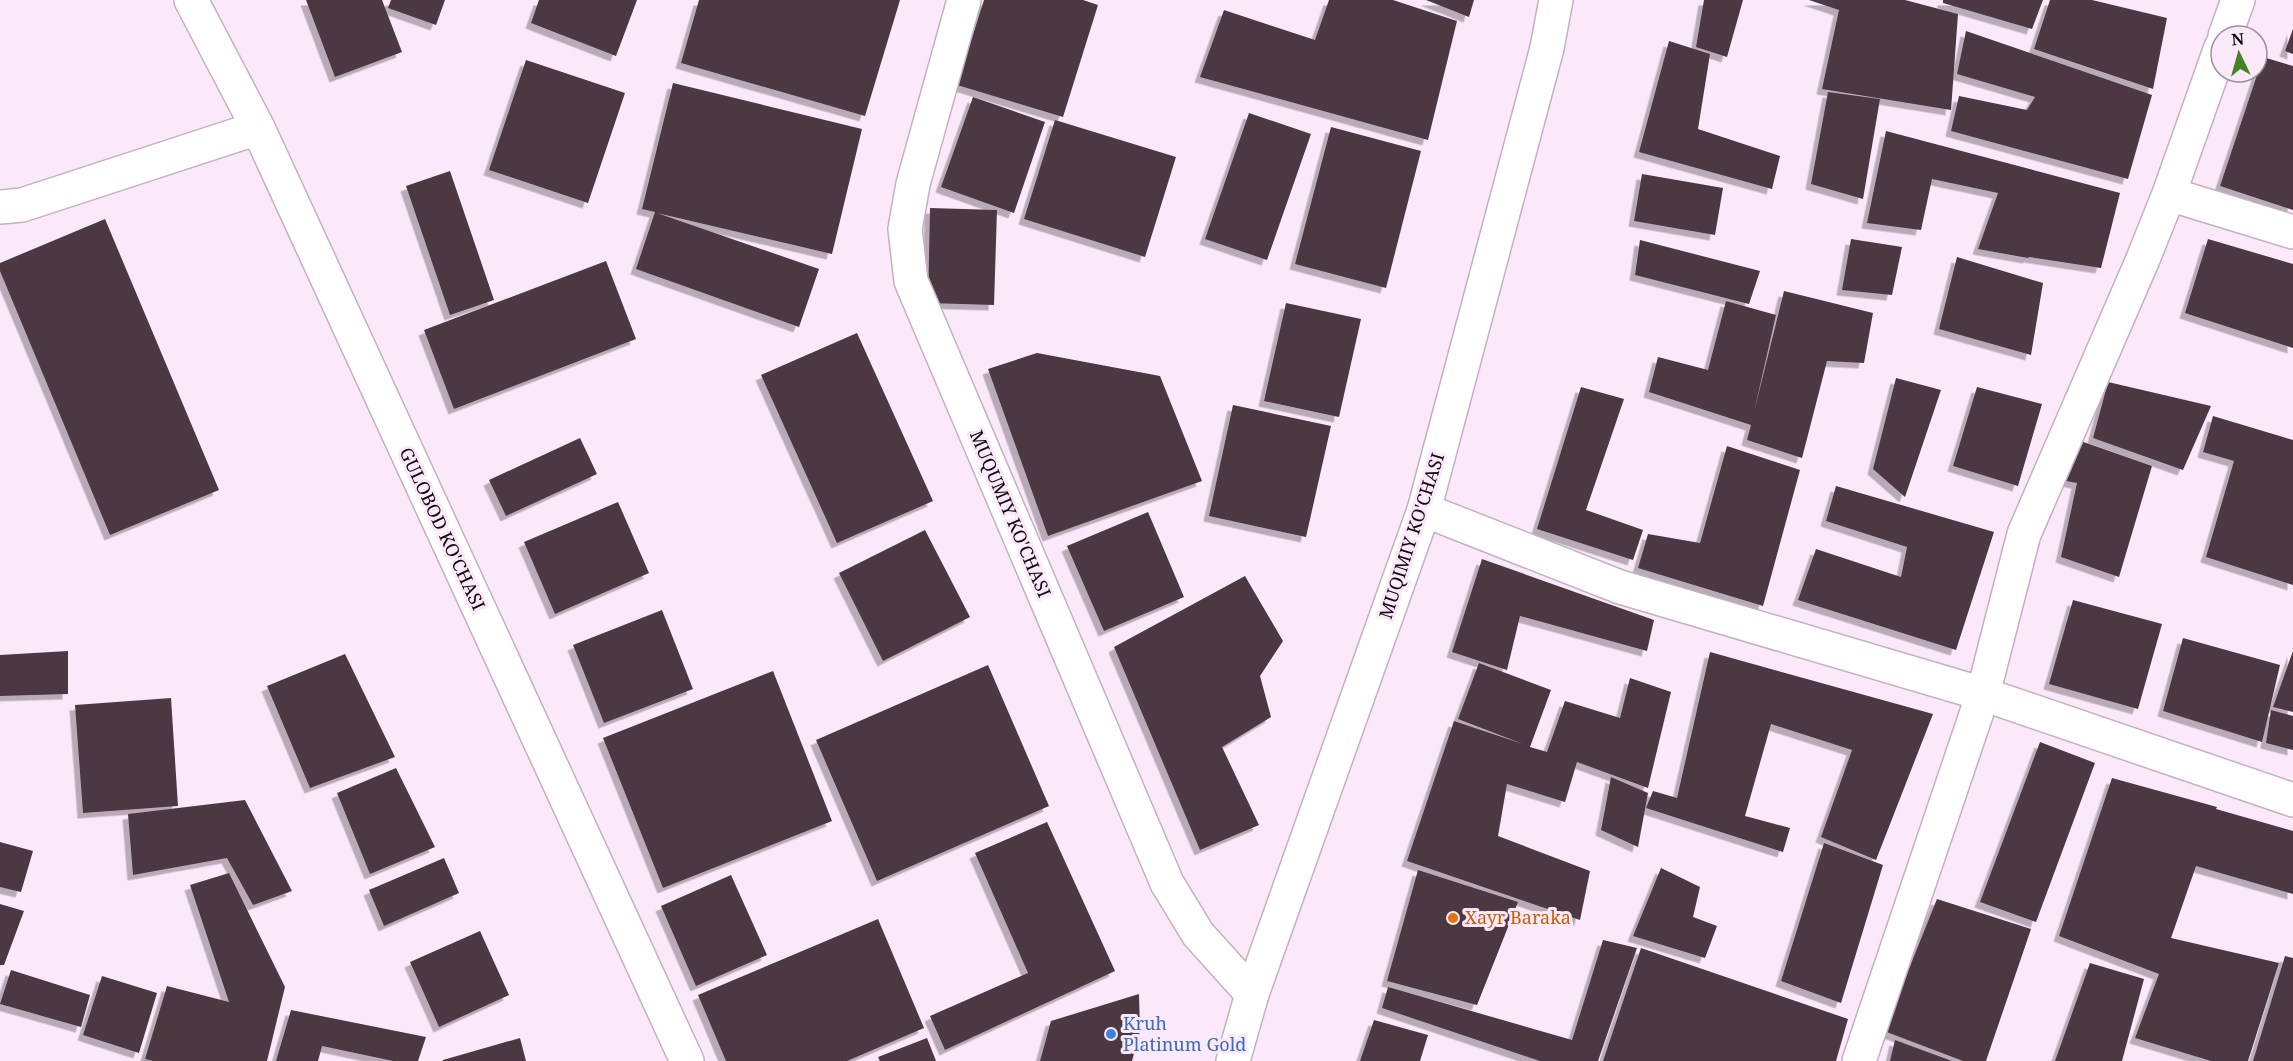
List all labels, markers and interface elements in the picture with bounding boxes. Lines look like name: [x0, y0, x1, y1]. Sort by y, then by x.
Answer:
north arrow: [2209, 24, 2269, 84]
text: N: [2230, 28, 2245, 51]
street label: MUQUMIY KO'CHASI: [965, 426, 1057, 601]
street label: GULOBOD KO'CHASI: [395, 443, 491, 614]
street label: MUQIMIY KO'CHASI: [1373, 450, 1449, 622]
place label: Xayr Baraka: [1465, 905, 1571, 929]
marker: Xayr Baraka: [1446, 911, 1460, 925]
place label: Kruh Platinum Gold: [1123, 1011, 1246, 1056]
marker: Kruh Platinum Gold: [1104, 1027, 1118, 1041]

